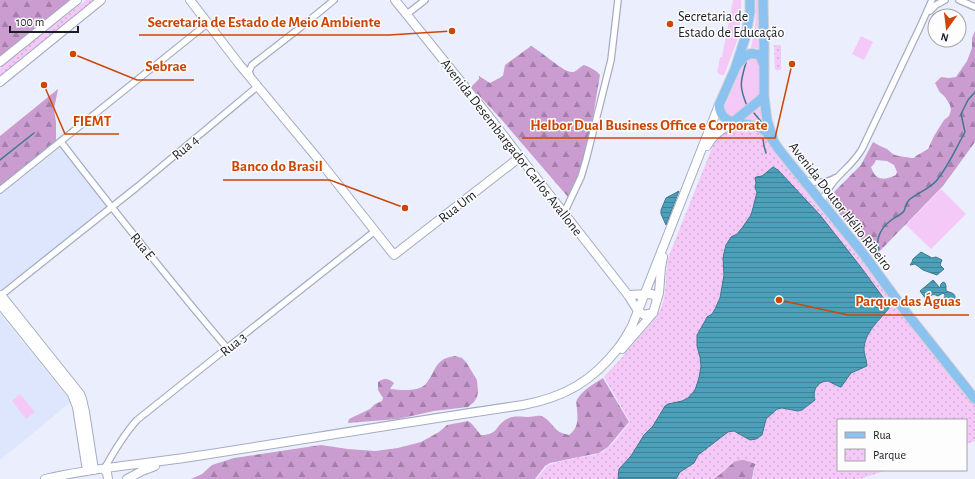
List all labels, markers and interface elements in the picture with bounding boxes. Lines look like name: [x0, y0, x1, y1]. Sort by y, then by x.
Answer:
scale bar: [10, 8, 78, 34]
callout: Secretaria de Estado de Meio Ambiente: [139, 8, 389, 35]
north arrow: [927, 8, 967, 48]
place label: Secretaria de Estado de Educação: [678, 10, 784, 40]
text: Secretaria de Estado de Meio Ambiente: [147, 15, 381, 30]
text: 100 m: [16, 16, 44, 28]
marker: Secretaria de Estado de Educação: [665, 19, 675, 29]
text: N: [940, 31, 950, 43]
callout: Sebrae: [137, 53, 194, 80]
street label: Avenida Desembargador Carlos Avallone: [438, 57, 585, 239]
text: Sebrae: [145, 59, 187, 74]
callout: FIEMT: [65, 107, 119, 134]
callout: Helbor Dual Business Office e Corporate: [522, 111, 775, 138]
text: FIEMT: [73, 114, 112, 129]
text: Helbor Dual Business Office e Corporate: [530, 118, 768, 133]
street label: Rua 4: [170, 133, 202, 163]
street label: Avenida Doutor Hélio Ribeiro: [786, 140, 895, 274]
callout: Banco do Brasil: [223, 153, 330, 180]
text: Banco do Brasil: [231, 159, 323, 174]
street label: Rua Um: [436, 188, 479, 226]
street label: Rua E: [127, 231, 157, 263]
callout: Parque das Águas: [848, 288, 969, 315]
text: Parque das Águas: [855, 292, 961, 309]
street label: Rua 3: [218, 330, 250, 359]
legend: [837, 419, 967, 471]
text: Rua: [873, 429, 892, 441]
text: Parque: [873, 449, 906, 461]

